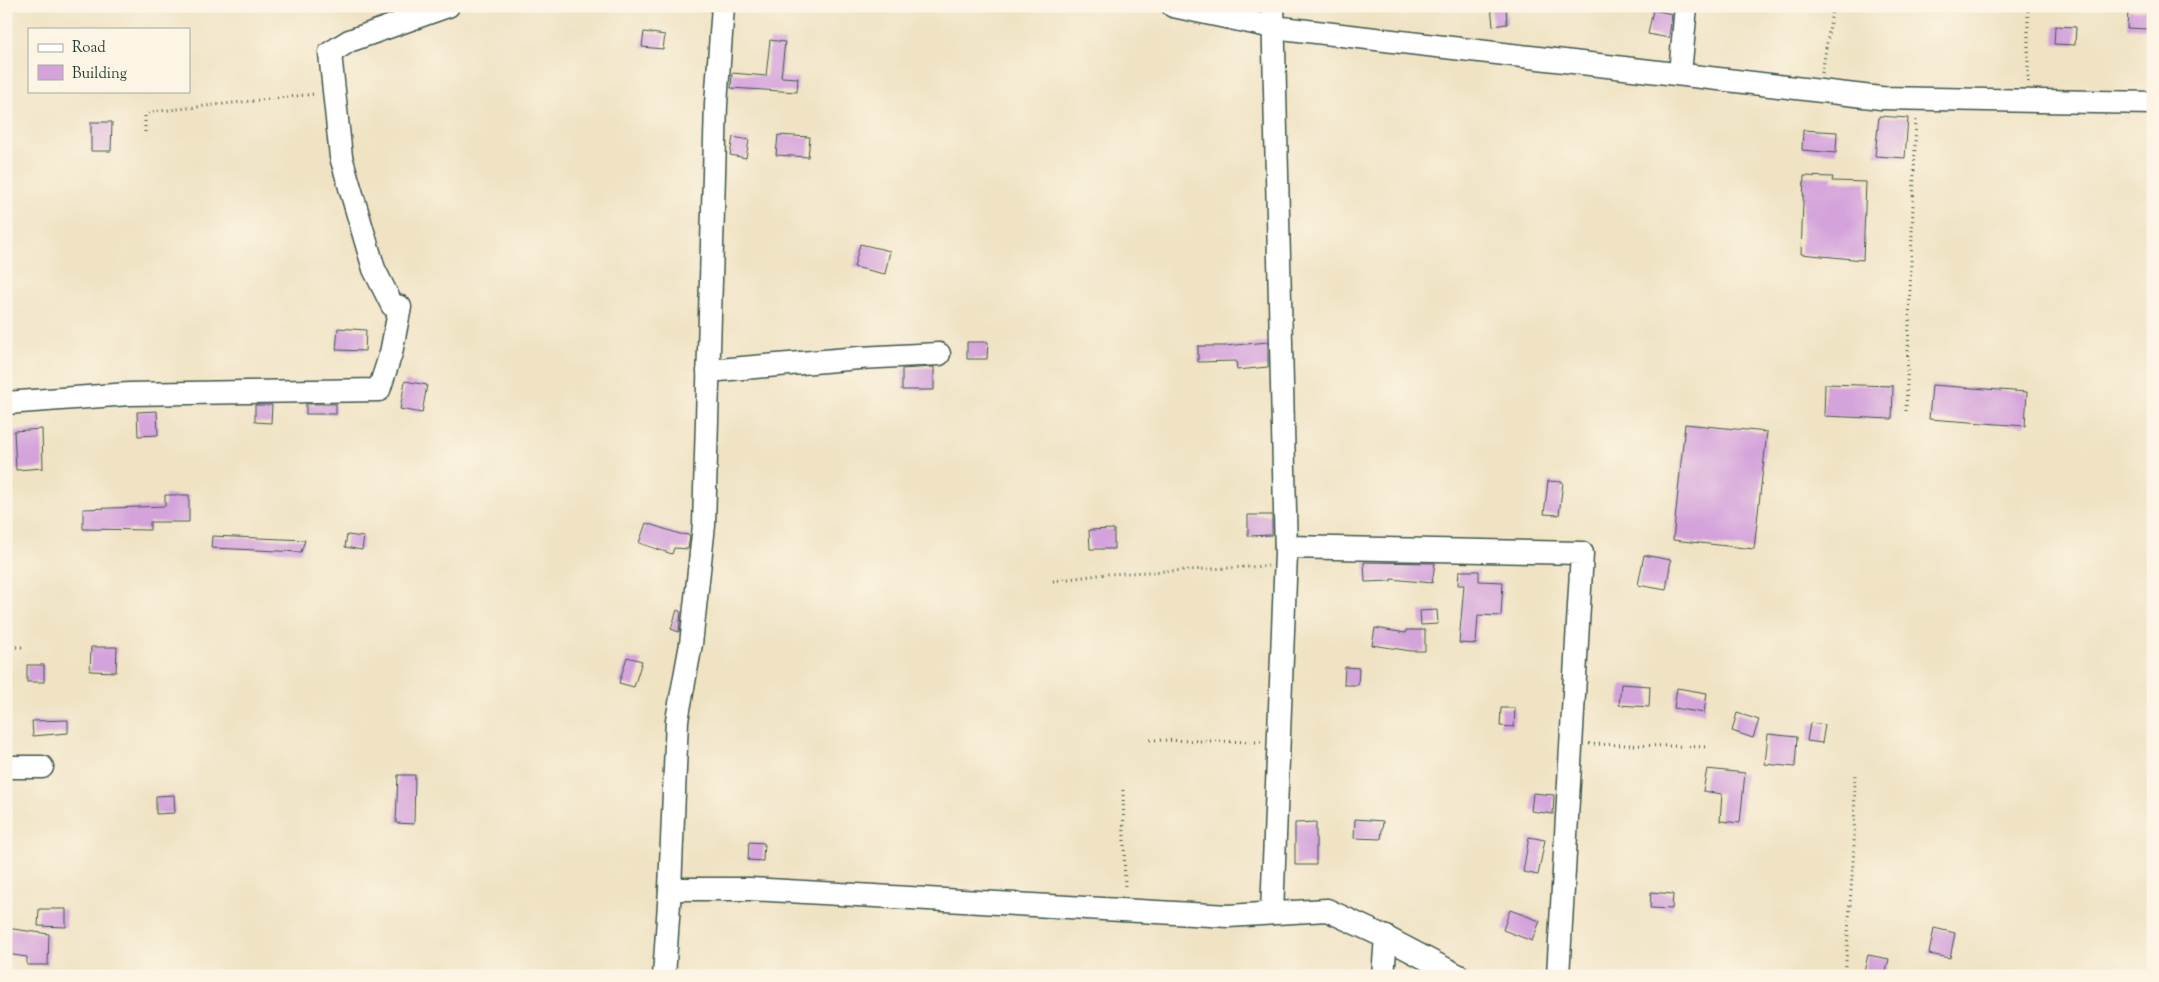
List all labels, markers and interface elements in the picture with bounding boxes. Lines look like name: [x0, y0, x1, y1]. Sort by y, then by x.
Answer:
legend: [28, 28, 190, 92]
text: Road: [72, 38, 106, 59]
text: Building: [72, 64, 127, 85]

